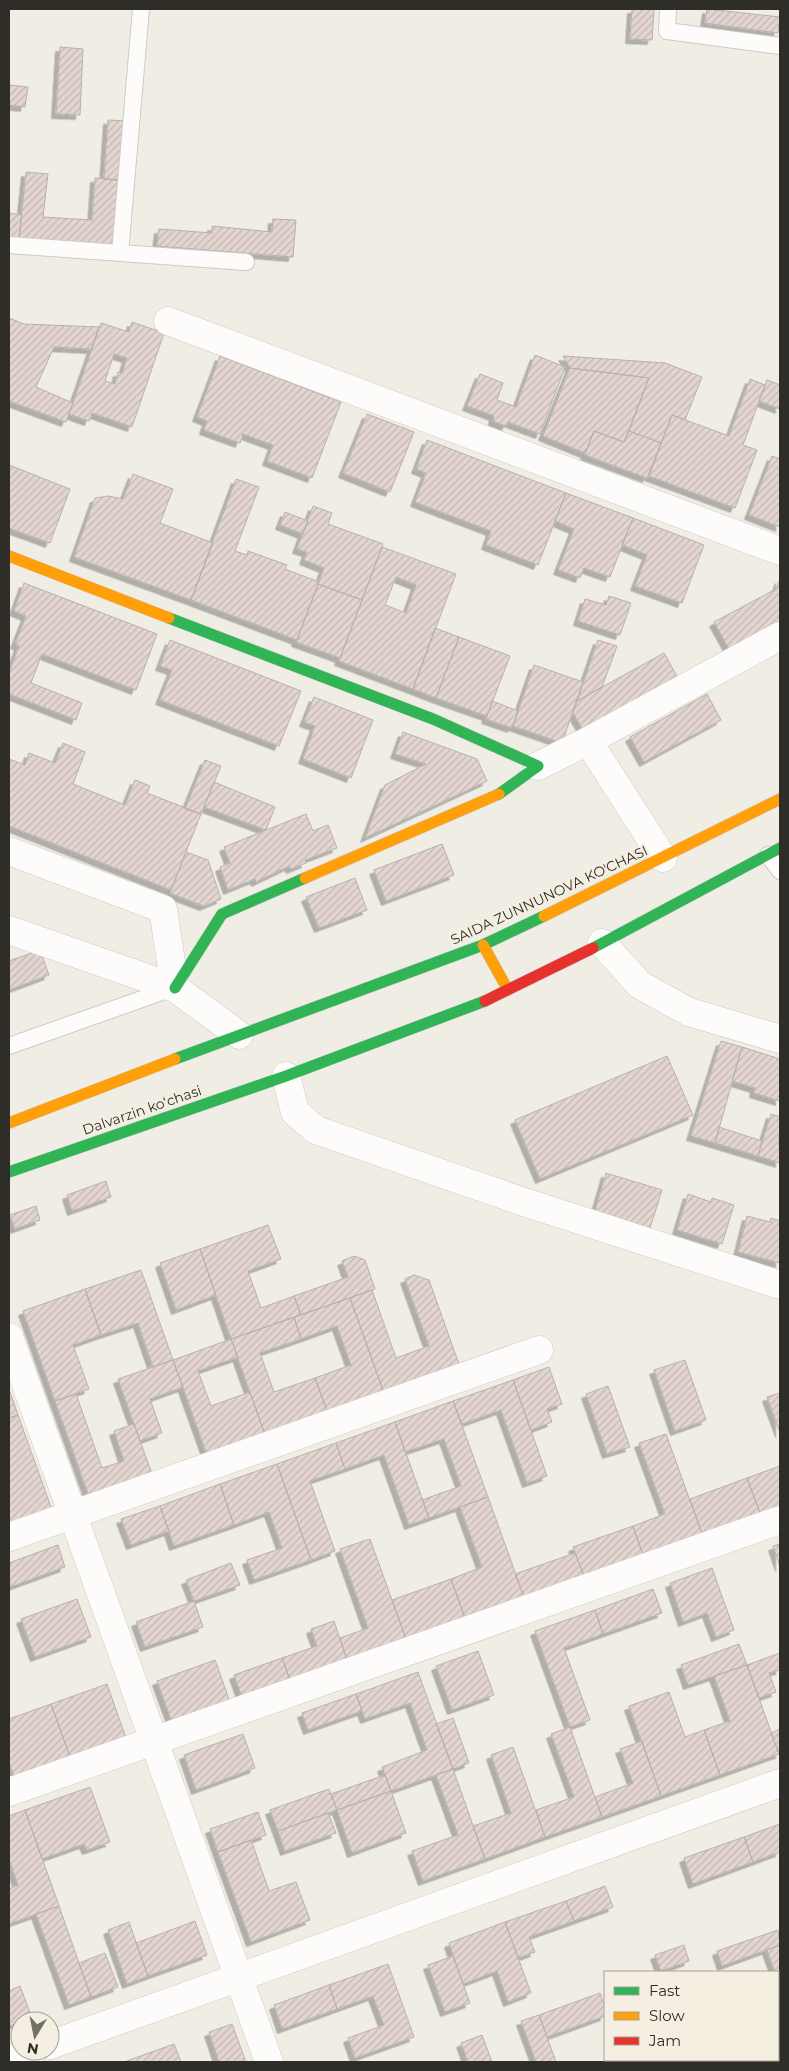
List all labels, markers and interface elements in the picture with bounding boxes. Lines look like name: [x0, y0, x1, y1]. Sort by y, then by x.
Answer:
street label: SAIDA ZUNNUNOVA KO'CHASI: [448, 841, 650, 949]
street label: Dalvarzin koʻchasi: [80, 1081, 204, 1139]
legend: [604, 1971, 779, 2061]
text: Fast: [649, 1981, 680, 2000]
text: Slow: [649, 2006, 685, 2025]
north arrow: [10, 2011, 60, 2061]
text: Jam: [648, 2031, 681, 2050]
text: N: [26, 2039, 40, 2059]

